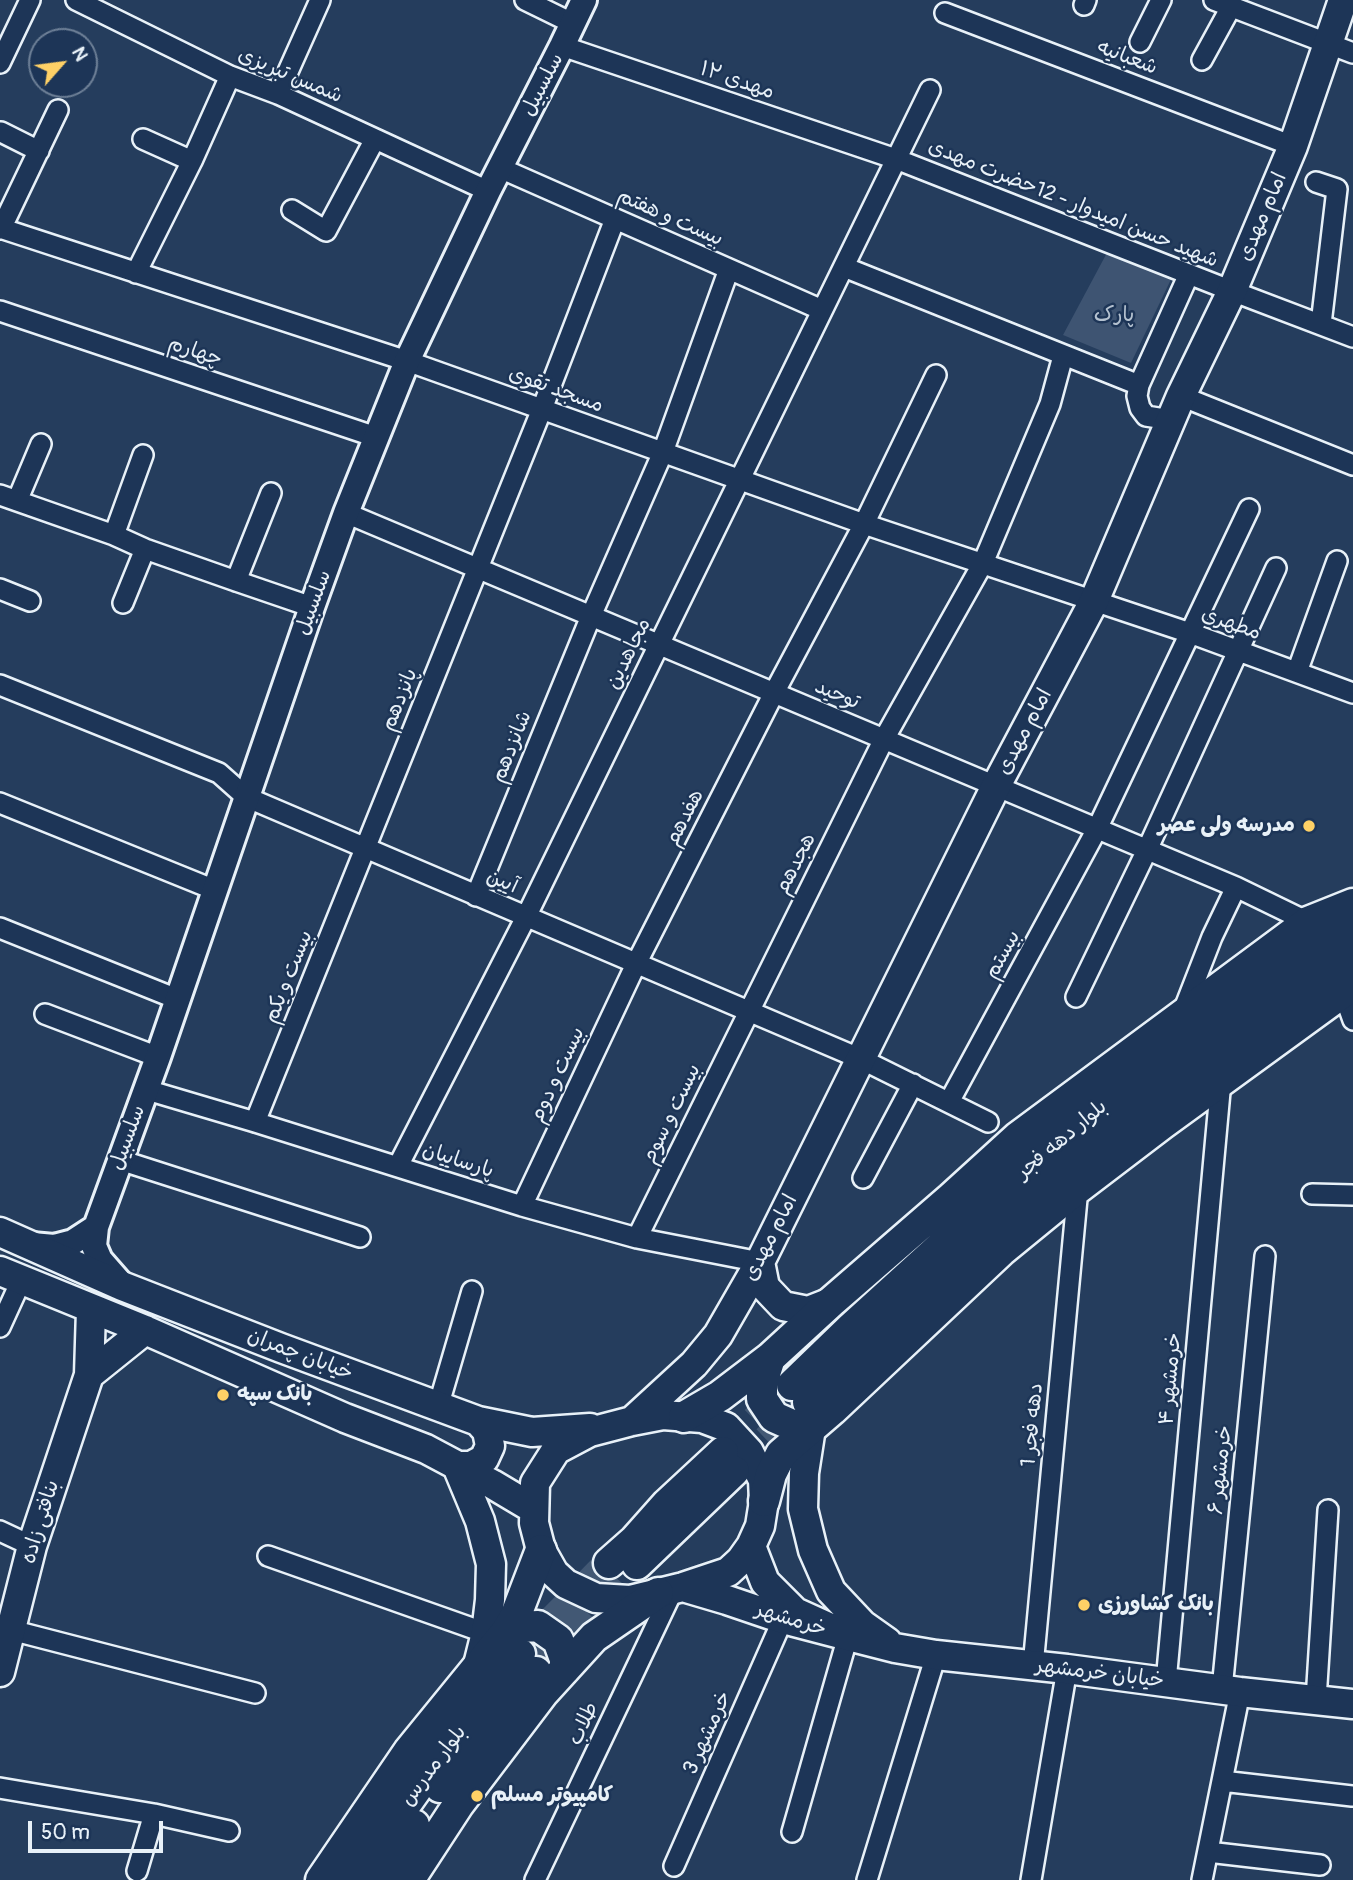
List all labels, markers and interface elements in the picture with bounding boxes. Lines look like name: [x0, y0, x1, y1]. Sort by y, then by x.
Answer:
north arrow: [28, 28, 98, 98]
street label: شعبانیه: [1093, 35, 1161, 81]
text: N: [66, 43, 93, 65]
street label: شمس تبریزی: [234, 43, 346, 109]
street label: سلسبیل: [516, 49, 570, 121]
street label: مهدی ۱۲: [696, 57, 778, 105]
street label: شهید حسن امیدوار - 12حضرت مهدی: [924, 134, 1222, 274]
street label: امام مهدی: [1233, 169, 1293, 265]
street label: بیست و هفتم: [613, 183, 727, 253]
park label: پارک: [1094, 303, 1134, 329]
street label: چهارم: [165, 331, 225, 373]
street label: مسجد تقوی: [505, 361, 607, 419]
street label: سلسبیل: [291, 567, 337, 639]
street label: مطهری: [1198, 602, 1264, 646]
street label: مجاهدین: [601, 614, 657, 694]
street label: پانزدهم: [376, 665, 424, 735]
street label: توحید: [811, 674, 863, 716]
street label: امام مهدی: [992, 685, 1058, 779]
street label: شانزدهم: [486, 707, 538, 787]
street label: هفدهم: [660, 785, 710, 851]
place label: مدرسه ولی عصر: [1158, 813, 1295, 839]
marker: مدرسه ولی عصر: [1301, 818, 1317, 834]
street label: هجدهم: [770, 829, 822, 899]
street label: آیین: [482, 864, 522, 900]
street label: بیستم: [979, 926, 1027, 984]
street label: بیست و یکم: [259, 927, 319, 1027]
street label: بیست و دوم: [525, 1023, 591, 1127]
street label: بیست و سوم: [637, 1060, 707, 1168]
street label: بلوار دهه فجر: [1011, 1095, 1113, 1185]
street label: سلسبیل: [105, 1102, 151, 1174]
street label: پارساییان: [419, 1138, 497, 1184]
street label: امام مهدی: [738, 1190, 804, 1286]
street label: خیابان چمران: [244, 1323, 356, 1387]
street label: خرمشهر ۴: [1154, 1332, 1188, 1426]
place label: بانک سپه: [237, 1382, 312, 1408]
street label: دهه فجر 1: [1017, 1382, 1049, 1468]
marker: بانک سپه: [215, 1387, 231, 1403]
street label: خرمشهر ۶: [1204, 1424, 1238, 1516]
street label: بنافتی زاده: [16, 1477, 66, 1567]
place label: بانک کشاورزی: [1098, 1592, 1214, 1618]
street label: خرمشهر: [753, 1597, 829, 1643]
marker: بانک کشاورزی: [1076, 1597, 1092, 1613]
street label: خیابان خرمشهر: [1034, 1654, 1166, 1694]
street label: خرمشهر 3: [678, 1687, 738, 1779]
street label: طلاب: [563, 1698, 605, 1750]
street label: بلوار مدرس: [395, 1721, 473, 1811]
place label: کامپیوتر مسلم: [491, 1783, 613, 1809]
marker: کامپیوتر مسلم: [469, 1788, 485, 1804]
scale bar: [32, 1806, 166, 1850]
text: 50 m: [41, 1819, 90, 1846]

